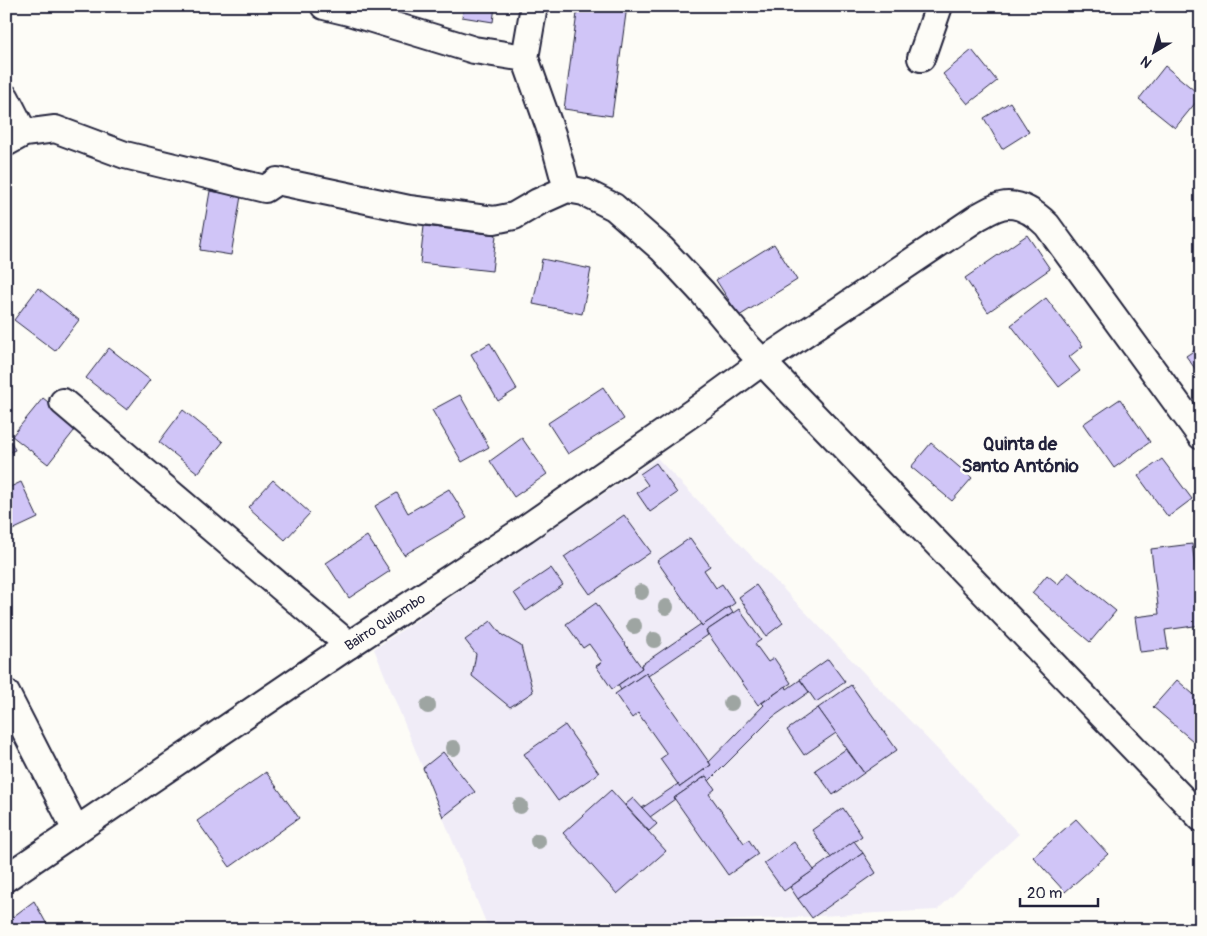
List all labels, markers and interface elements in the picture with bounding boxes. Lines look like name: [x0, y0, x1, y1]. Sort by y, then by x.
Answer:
north arrow: [1130, 28, 1180, 78]
text: N: [1137, 52, 1155, 71]
district label: Quinta de Santo António: [961, 432, 1079, 478]
street label: Bairro Quilombo: [342, 589, 429, 654]
scale bar: [1020, 876, 1097, 908]
text: 20 m: [1027, 884, 1062, 903]

